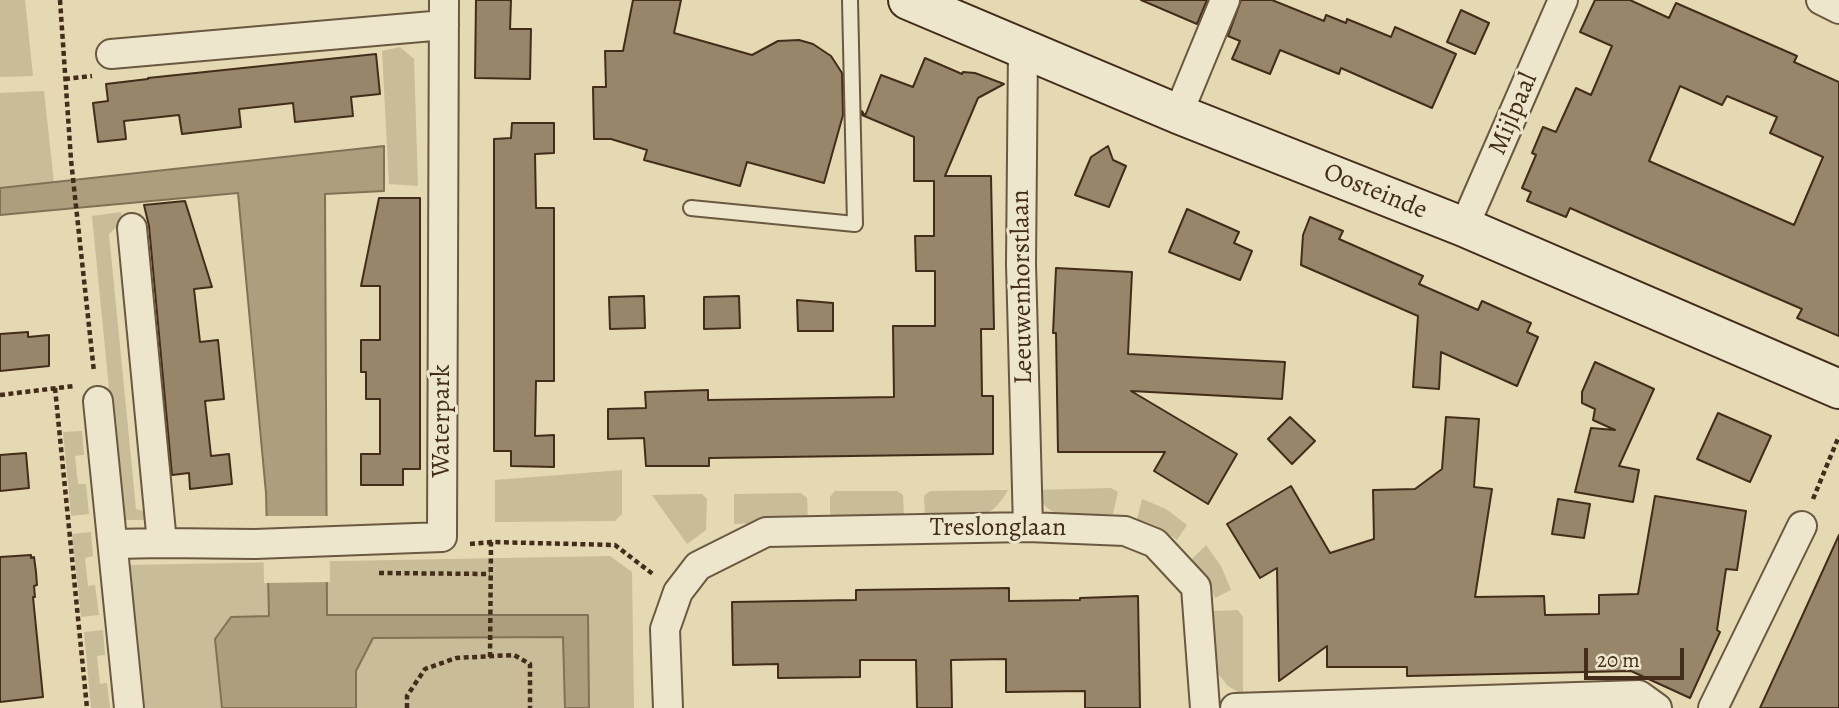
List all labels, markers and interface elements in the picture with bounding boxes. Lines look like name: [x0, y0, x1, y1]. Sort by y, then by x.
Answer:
street label: Mijlpaal: [1483, 68, 1545, 160]
street label: Oosteinde: [1319, 157, 1431, 227]
street label: Leeuwenhorstlaan: [1006, 189, 1040, 385]
street label: Waterpark: [427, 364, 459, 478]
street label: Treslonglaan: [930, 513, 1066, 545]
scale bar: [1587, 634, 1687, 678]
text: 20 m: [1597, 646, 1640, 674]

